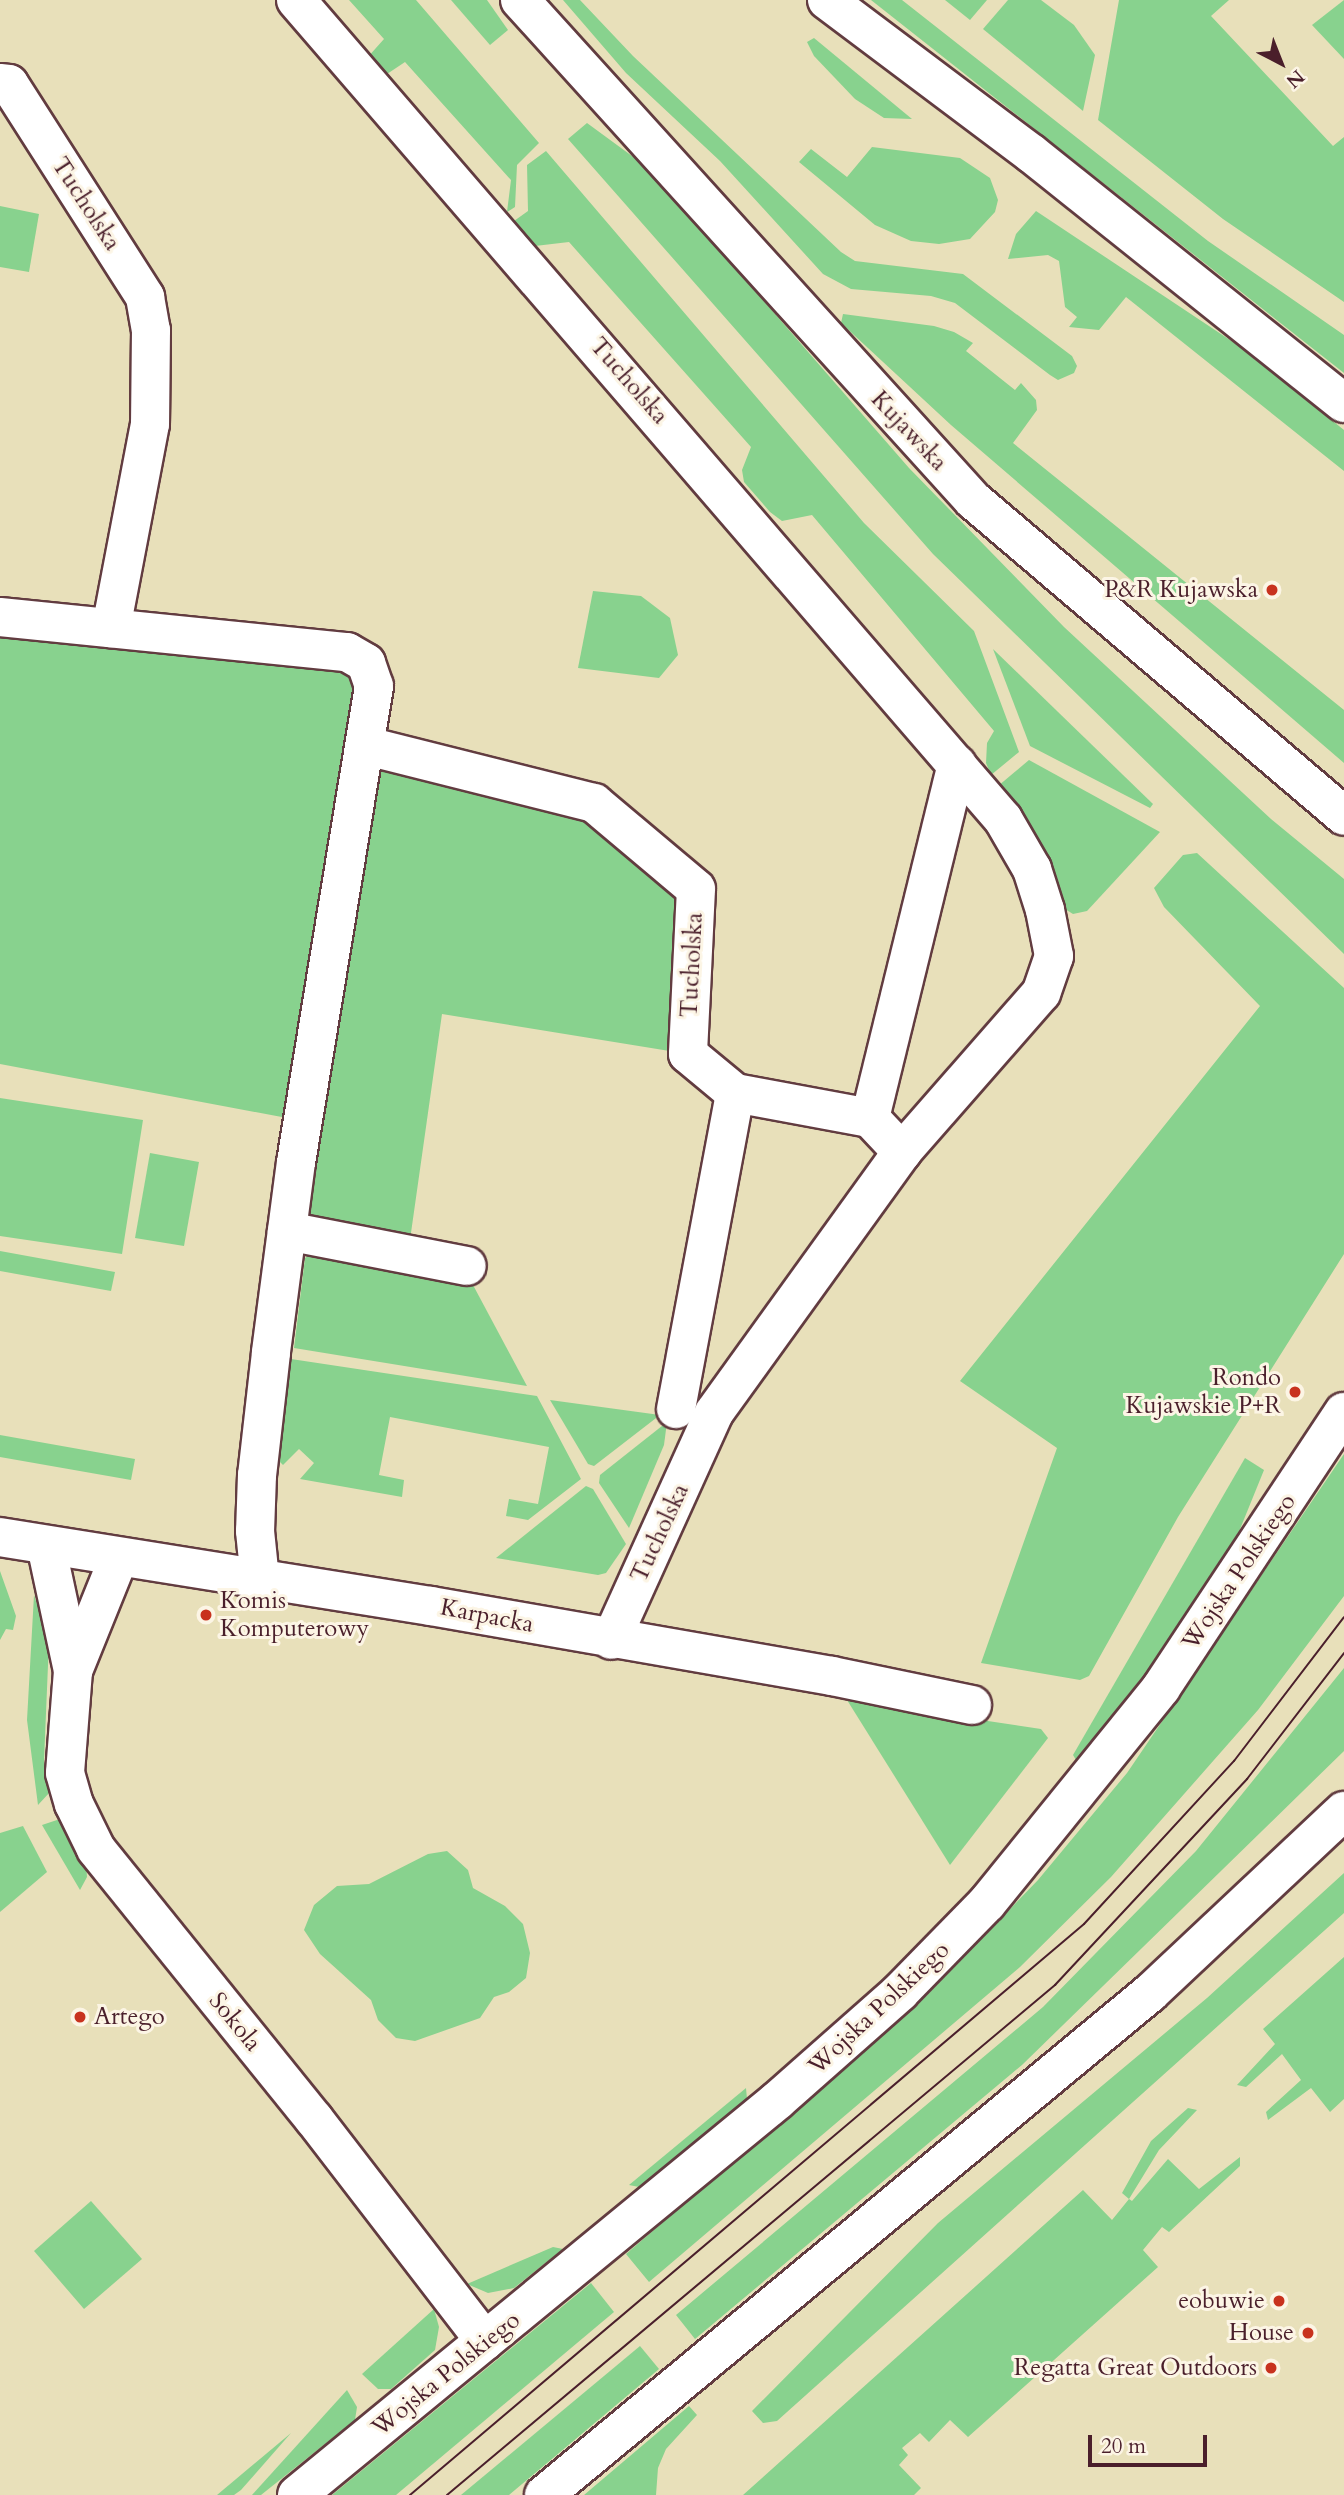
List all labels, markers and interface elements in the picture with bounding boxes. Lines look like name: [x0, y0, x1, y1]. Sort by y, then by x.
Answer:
north arrow: [1246, 28, 1316, 98]
text: N: [1280, 63, 1310, 94]
street label: Tucholska: [45, 152, 127, 256]
street label: Tucholska: [584, 332, 674, 430]
street label: Kujawska: [865, 385, 953, 477]
place label: P&R Kujawska: [1104, 576, 1258, 604]
marker: P&R Kujawska: [1264, 582, 1280, 598]
street label: Tucholska: [675, 912, 709, 1018]
place label: Rondo Kujawskie P+R: [1126, 1364, 1281, 1420]
marker: Rondo Kujawskie P+R: [1287, 1384, 1303, 1400]
street label: Tucholska: [625, 1479, 695, 1587]
street label: Wojska Polskiego: [1176, 1488, 1302, 1656]
place label: Komis Komputerowy: [220, 1587, 369, 1643]
street label: Karpacka: [438, 1593, 536, 1639]
marker: Komis Komputerowy: [198, 1607, 214, 1623]
street label: Wojska Polskiego: [803, 1935, 955, 2081]
street label: Sokola: [203, 1987, 267, 2057]
place label: Artego: [94, 2003, 165, 2031]
marker: Artego: [72, 2009, 88, 2025]
place label: eobuwie: [1178, 2287, 1265, 2315]
marker: eobuwie: [1271, 2293, 1287, 2309]
street label: Wojska Polskiego: [366, 2305, 526, 2443]
place label: House: [1229, 2319, 1294, 2347]
marker: House: [1300, 2325, 1316, 2341]
place label: Regatta Great Outdoors: [1014, 2354, 1257, 2382]
marker: Regatta Great Outdoors: [1263, 2360, 1279, 2376]
scale bar: [1092, 2422, 1211, 2466]
text: 20 m: [1101, 2432, 1146, 2461]

